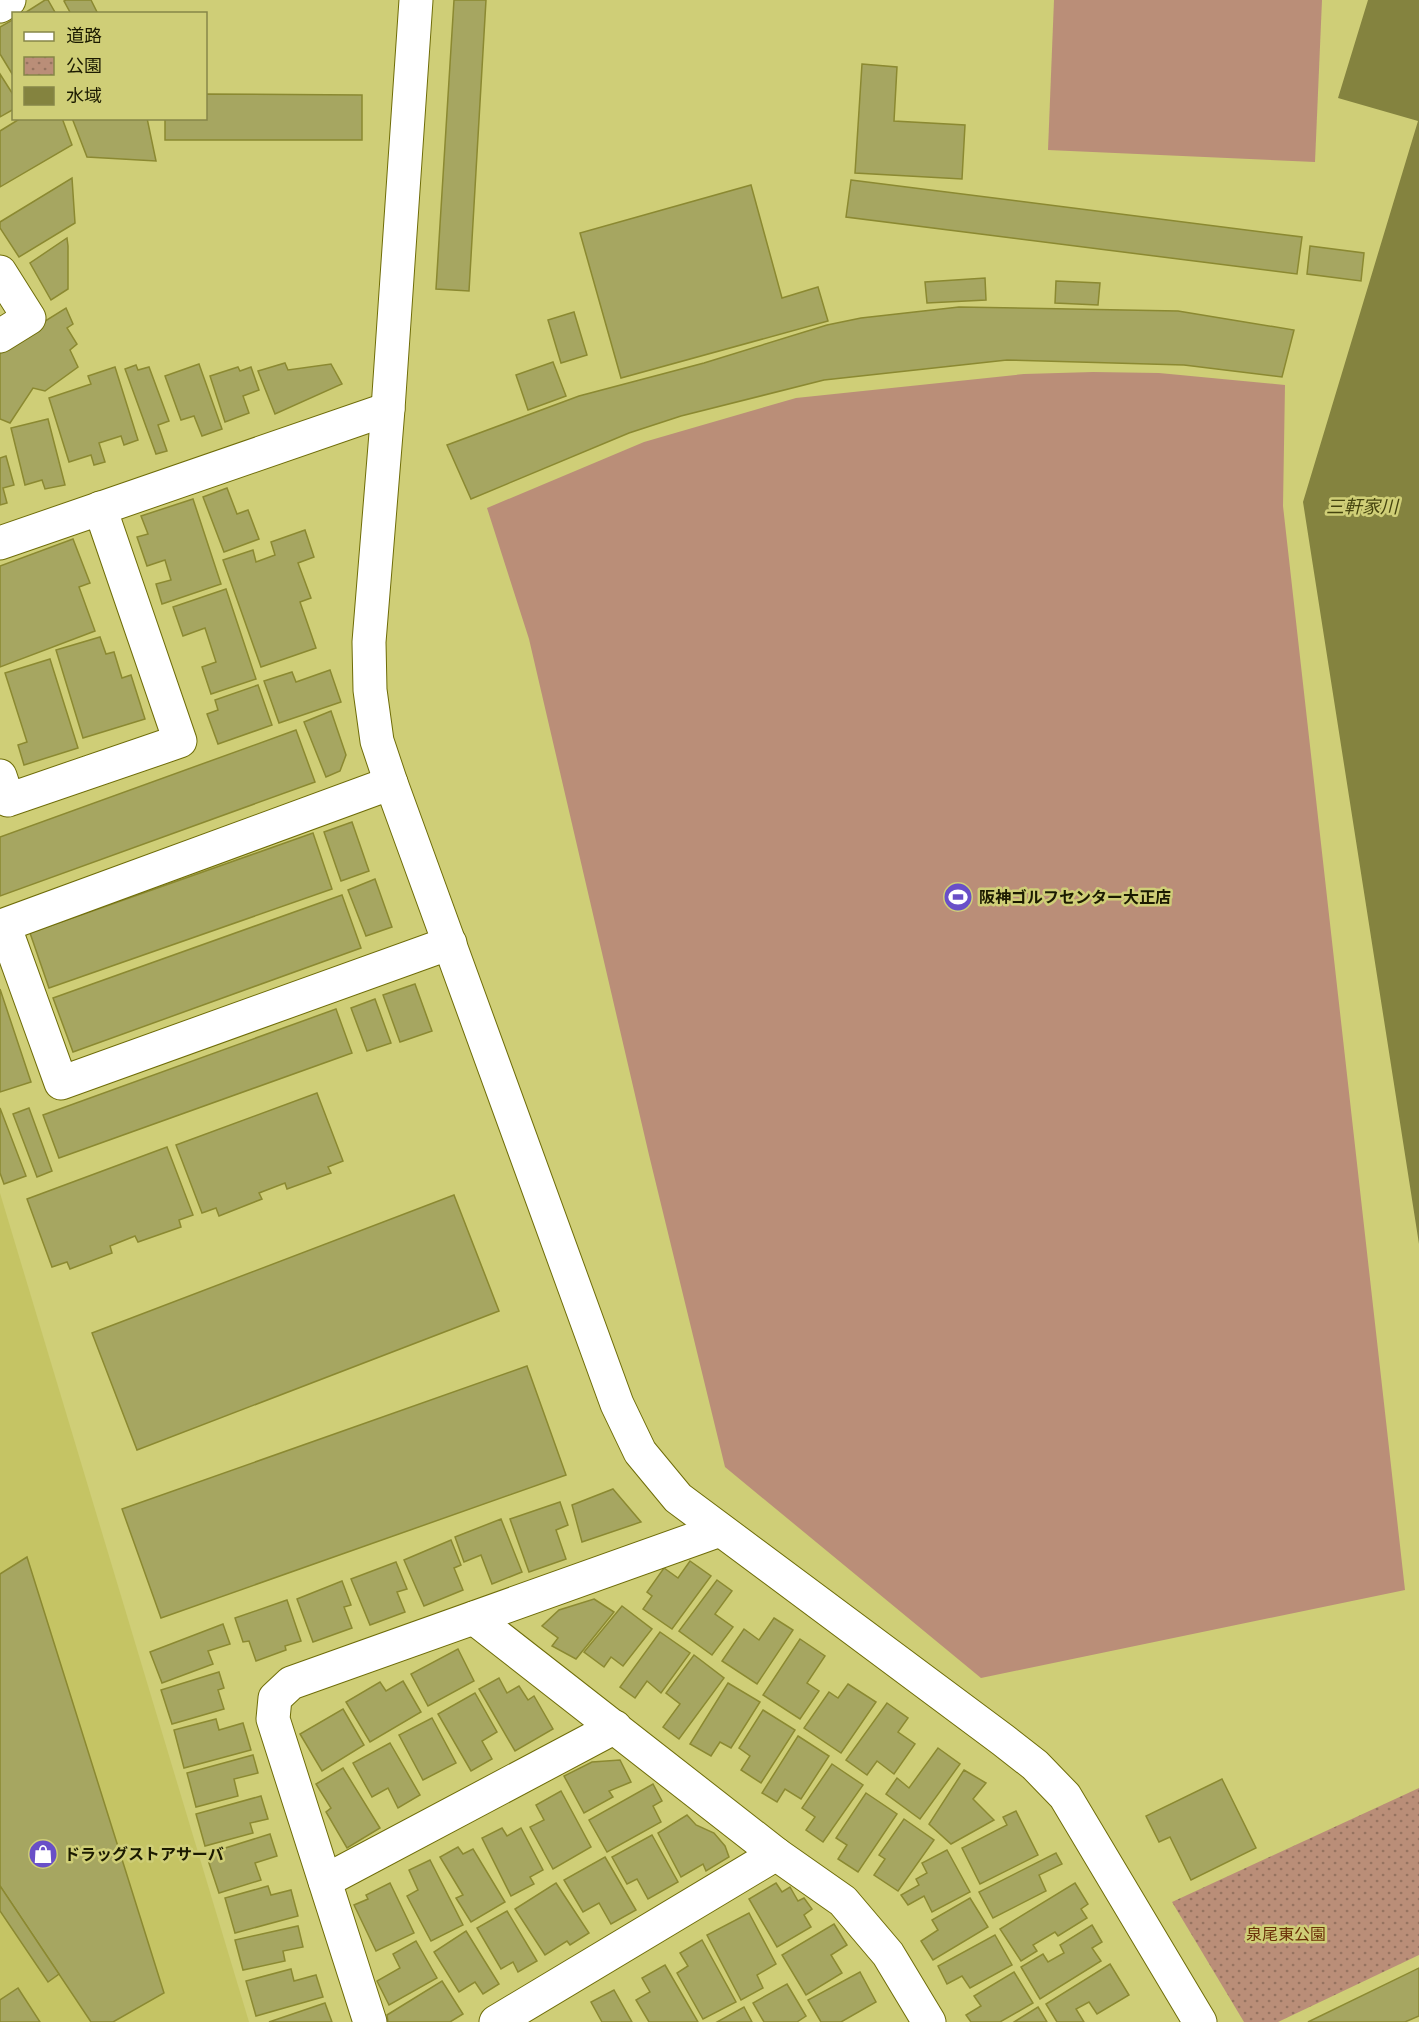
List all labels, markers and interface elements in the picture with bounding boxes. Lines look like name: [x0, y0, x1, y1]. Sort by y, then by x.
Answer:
legend: [12, 12, 207, 120]
text: 道路: [66, 25, 102, 46]
text: 公園: [66, 55, 102, 76]
text: 水域: [66, 85, 102, 106]
water label: 三軒家川: [1326, 496, 1400, 517]
sports icon: 阪神ゴルフセンター大正店: [942, 881, 974, 913]
place label: 阪神ゴルフセンター大正店: [979, 888, 1171, 907]
shop icon: ドラッグストアサーバ: [27, 1838, 59, 1870]
place label: ドラッグストアサーバ: [64, 1845, 224, 1864]
park label: 泉尾東公園: [1246, 1925, 1326, 1944]

